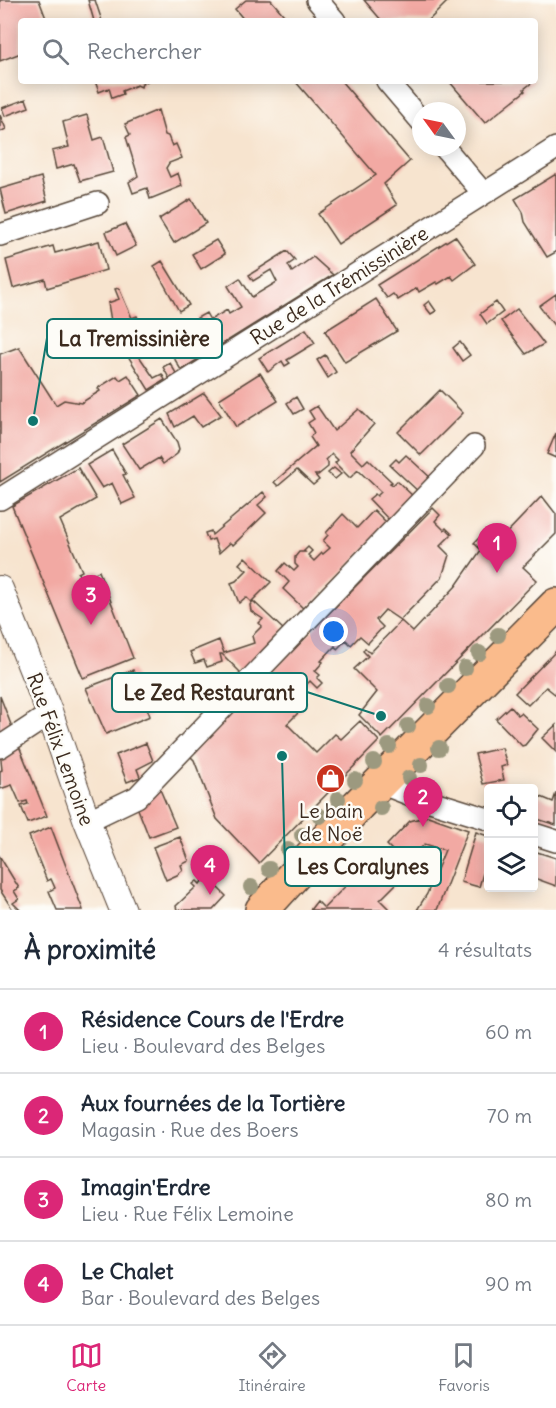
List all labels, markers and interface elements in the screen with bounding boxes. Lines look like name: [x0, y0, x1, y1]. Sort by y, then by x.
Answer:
search box: [18, 18, 538, 84]
icon: search: [39, 35, 72, 68]
text: Rechercher: [87, 37, 202, 65]
north arrow: [412, 102, 466, 156]
street label: Rue de la Trémissinière: [245, 220, 433, 350]
callout: La Tremissinière: [47, 319, 222, 358]
text: La Tremissinière: [58, 325, 210, 352]
pin: 1: [478, 524, 516, 573]
pin: 3: [72, 576, 110, 625]
your location: [319, 617, 348, 646]
street label: Rue Félix Lemoine: [22, 669, 100, 829]
callout: Le Zed Restaurant: [112, 673, 307, 712]
text: Le Zed Restaurant: [123, 679, 296, 706]
shop icon: Le bain de Noë: [315, 763, 347, 795]
pin: 2: [404, 778, 442, 827]
map controls: [484, 784, 538, 892]
button: locate: [484, 784, 538, 838]
place label: Le bain de Noë: [299, 798, 363, 846]
button: layers: [484, 838, 538, 892]
pin: 4: [190, 846, 230, 895]
callout: Les Coralynes: [285, 847, 441, 886]
text: Les Coralynes: [297, 853, 429, 880]
text: À proximité: [24, 933, 156, 966]
text: 4 résultats: [438, 937, 532, 962]
text: Résidence Cours de l'Erdre: [81, 1005, 344, 1033]
text: 1: [40, 1019, 47, 1044]
text: 60 m: [485, 1019, 532, 1044]
text: Lieu · Boulevard des Belges: [81, 1033, 325, 1058]
text: Aux fournées de la Tortière: [81, 1089, 345, 1117]
text: 2: [38, 1103, 49, 1128]
text: 70 m: [487, 1103, 532, 1128]
text: Magasin · Rue des Boers: [81, 1117, 299, 1142]
text: Imagin'Erdre: [81, 1173, 211, 1201]
text: 3: [38, 1187, 49, 1212]
text: 80 m: [485, 1187, 532, 1212]
text: Lieu · Rue Félix Lemoine: [81, 1201, 294, 1226]
text: Le Chalet: [81, 1257, 173, 1285]
text: 4: [38, 1271, 49, 1296]
text: 90 m: [485, 1271, 532, 1296]
text: Bar · Boulevard des Belges: [81, 1285, 320, 1310]
tab: Carte: [66, 1339, 106, 1395]
tab: Itinéraire: [239, 1339, 306, 1395]
tab: Favoris: [438, 1339, 490, 1395]

